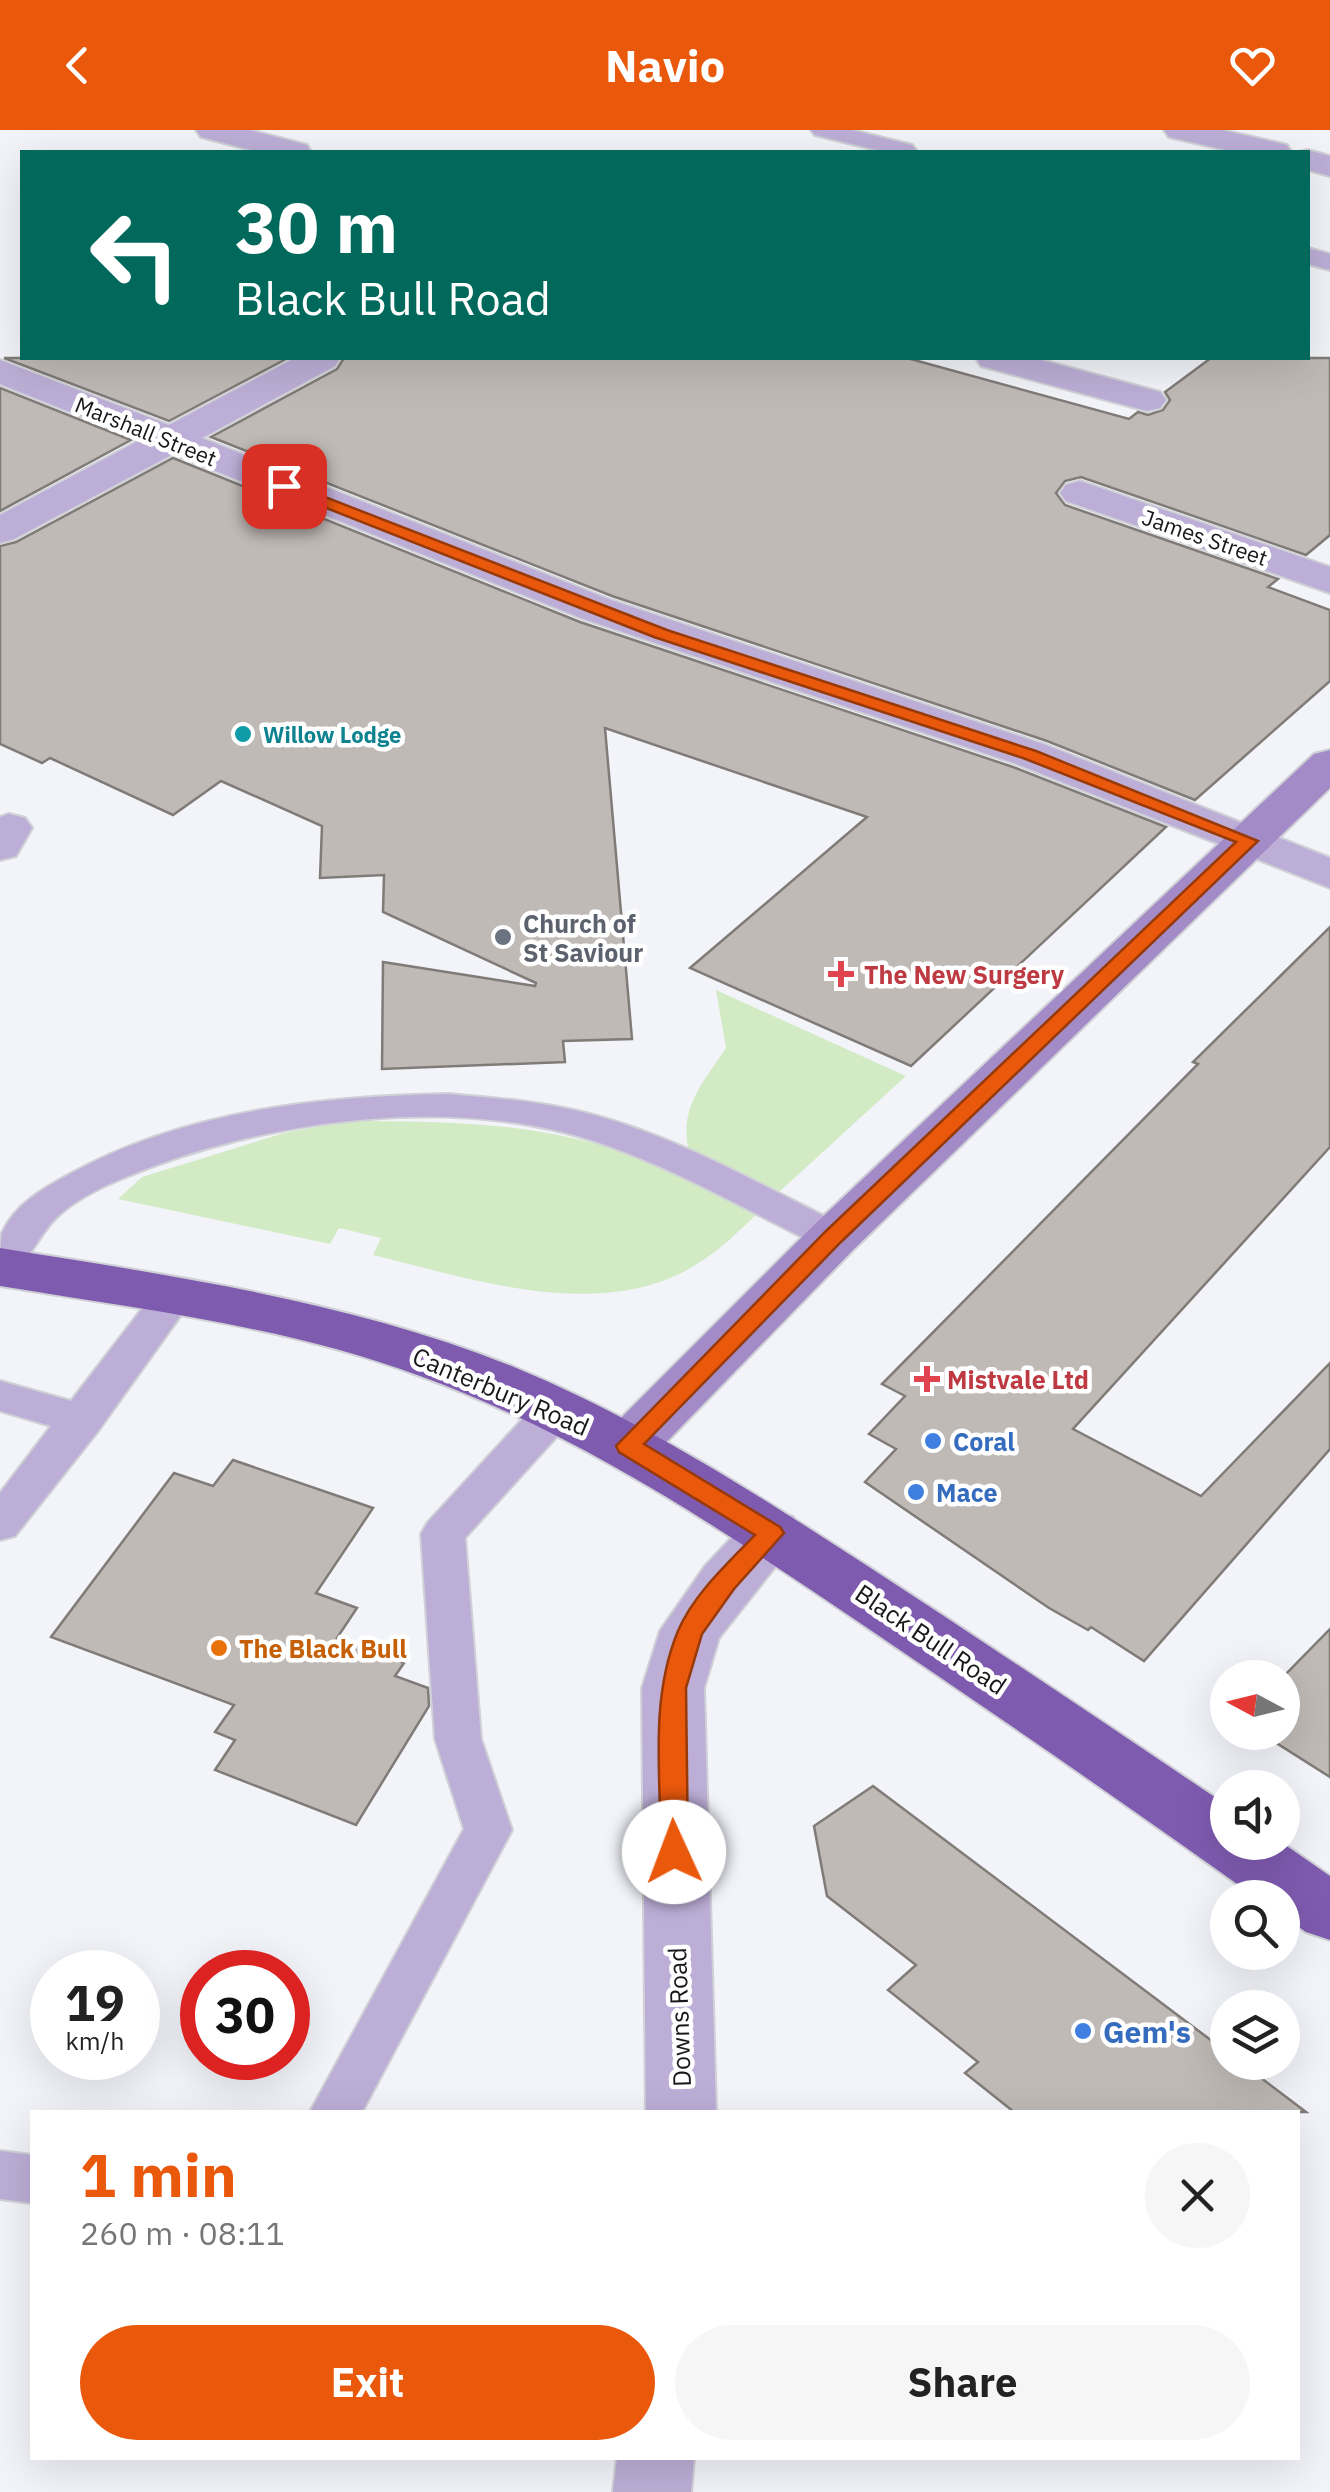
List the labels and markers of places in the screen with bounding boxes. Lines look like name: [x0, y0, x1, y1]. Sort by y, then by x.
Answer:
pin: [242, 444, 327, 529]
place label: Willow Lodge: [263, 720, 401, 749]
marker: Willow Lodge: [232, 723, 254, 745]
place label: Church of St Saviour: [523, 907, 643, 969]
marker: Church of St Saviour: [492, 926, 514, 948]
place label: The New Surgery: [864, 958, 1065, 991]
marker: The New Surgery: [828, 961, 854, 987]
place label: Mistvale Ltd: [947, 1363, 1089, 1396]
marker: Mistvale Ltd: [916, 1368, 938, 1390]
place label: Coral: [953, 1425, 1015, 1458]
marker: Coral: [922, 1430, 944, 1452]
place label: Mace: [936, 1476, 998, 1509]
marker: Mace: [905, 1481, 927, 1503]
place label: The Black Bull: [239, 1632, 407, 1665]
marker: The Black Bull: [208, 1637, 230, 1659]
place label: Gem's: [1103, 2012, 1191, 2051]
marker: Gem's: [1072, 2020, 1094, 2042]

